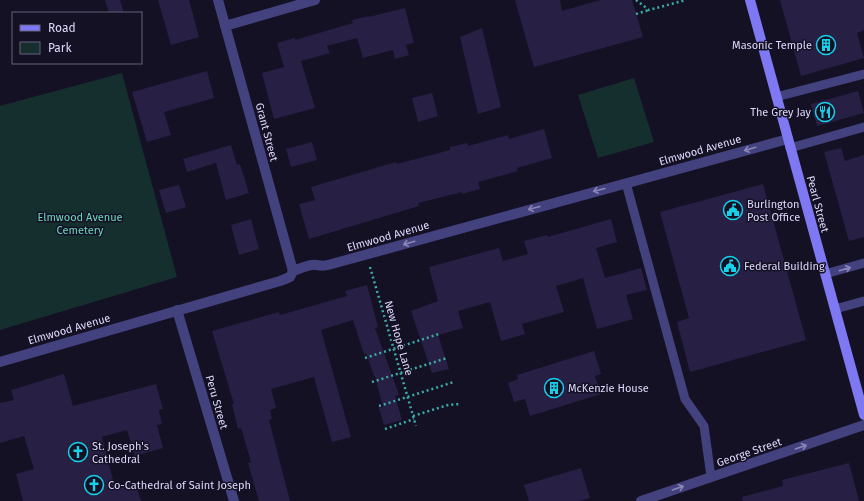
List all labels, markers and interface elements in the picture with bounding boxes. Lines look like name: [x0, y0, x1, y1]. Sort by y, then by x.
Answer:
legend: [12, 12, 142, 64]
text: Road: [48, 21, 76, 35]
building icon: Masonic Temple: [815, 34, 837, 56]
place label: Masonic Temple: [732, 39, 812, 52]
text: Park: [48, 41, 72, 55]
street label: Grant Street: [252, 101, 281, 163]
restaurant icon: The Grey Jay: [814, 101, 836, 123]
place label: The Grey Jay: [750, 106, 812, 119]
street label: Elmwood Avenue: [657, 132, 743, 168]
one-way arrow: [744, 146, 757, 153]
street label: Pearl Street: [804, 174, 831, 234]
one-way arrow: [593, 187, 606, 195]
place label: Burlington Post Office: [747, 198, 800, 224]
public building icon: Burlington Post Office: [722, 199, 744, 221]
one-way arrow: [528, 205, 541, 212]
park label: Elmwood Avenue Cemetery: [37, 211, 123, 237]
street label: Elmwood Avenue: [345, 218, 431, 254]
one-way arrow: [403, 240, 416, 247]
public building icon: Federal Building: [719, 255, 741, 277]
place label: Federal Building: [744, 260, 825, 273]
one-way arrow: [838, 265, 851, 272]
street label: New Hope Lane: [382, 299, 415, 377]
street label: Elmwood Avenue: [26, 311, 112, 347]
street label: Peru Street: [203, 374, 230, 431]
building icon: McKenzie House: [543, 377, 565, 399]
place label: McKenzie House: [568, 382, 649, 395]
street label: George Street: [715, 435, 783, 470]
place label: St. Joseph's Cathedral: [92, 440, 149, 466]
church icon: St. Joseph's Cathedral: [67, 441, 89, 463]
one-way arrow: [795, 442, 807, 450]
church icon: Co-Cathedral of Saint Joseph: [83, 474, 105, 496]
place label: Co-Cathedral of Saint Joseph: [108, 479, 251, 492]
one-way arrow: [672, 484, 684, 492]

